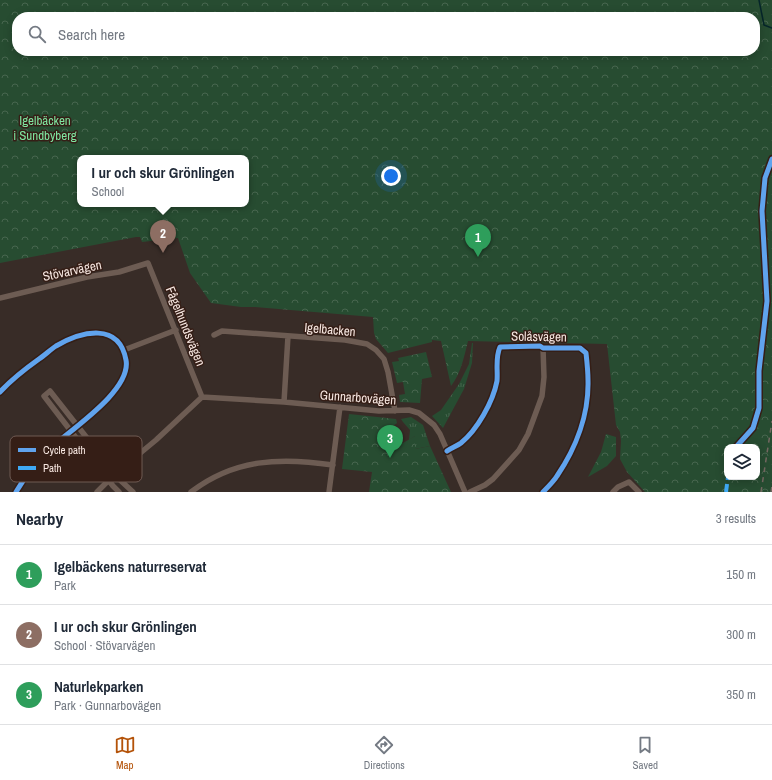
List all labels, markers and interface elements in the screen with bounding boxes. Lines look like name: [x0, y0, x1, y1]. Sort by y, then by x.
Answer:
search box: [12, 12, 760, 56]
icon: search: [26, 23, 48, 45]
text: Search here: [58, 24, 125, 45]
park label: Igelbäcken i Sundbyberg: [13, 112, 77, 144]
popup: [77, 155, 249, 207]
text: I ur och skur Grönlingen: [92, 162, 234, 183]
your location: [381, 166, 401, 186]
text: School: [92, 183, 124, 200]
pin: 2: [150, 220, 176, 253]
pin: 1: [465, 224, 491, 257]
street label: Stövarvägen: [41, 256, 103, 285]
street label: Fågelhundsvägen: [162, 284, 209, 368]
street label: Igelbacken: [304, 319, 356, 340]
street label: Solåsvägen: [511, 328, 567, 345]
street label: Gunnarbovägen: [319, 386, 397, 409]
pin: 3: [377, 425, 403, 458]
legend: [10, 436, 142, 482]
text: Cycle path: [43, 443, 86, 457]
map controls: [724, 444, 760, 480]
button: layers: [724, 444, 760, 480]
text: Path: [43, 461, 62, 475]
text: Nearby: [16, 507, 63, 530]
text: 3 results: [716, 510, 756, 527]
text: Igelbäckens naturreservat: [54, 556, 206, 577]
text: 1: [26, 566, 32, 583]
text: 150 m: [726, 566, 756, 583]
text: Park: [54, 577, 76, 594]
text: I ur och skur Grönlingen: [54, 616, 197, 637]
text: 2: [26, 626, 32, 643]
text: 300 m: [726, 626, 756, 643]
text: School · Stövarvägen: [54, 637, 155, 654]
text: Naturlekparken: [54, 676, 144, 697]
text: 3: [26, 686, 32, 703]
text: 350 m: [726, 686, 756, 703]
text: Park · Gunnarbovägen: [54, 697, 161, 714]
tab: Map: [114, 734, 136, 772]
tab: Directions: [364, 734, 405, 772]
tab: Saved: [633, 734, 658, 772]

